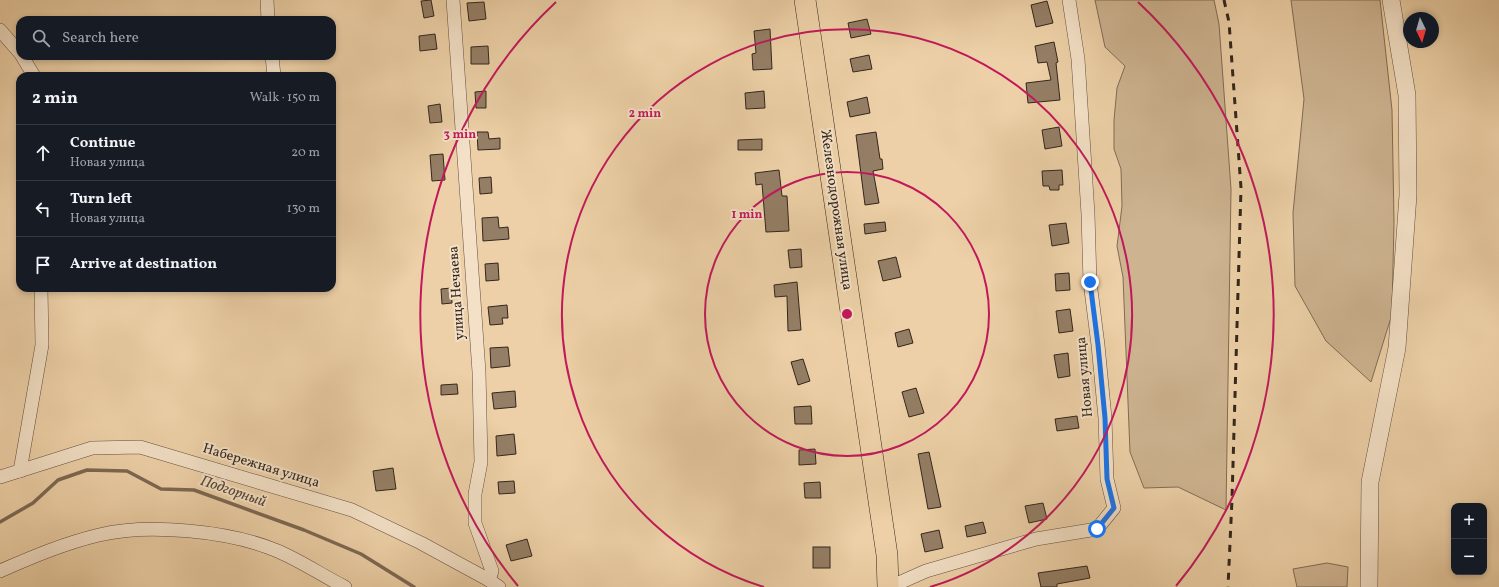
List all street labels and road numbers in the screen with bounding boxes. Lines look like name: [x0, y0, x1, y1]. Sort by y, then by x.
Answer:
street label: Железнодорожная улица: [815, 129, 857, 291]
street label: улица Нечаева: [444, 245, 470, 341]
street label: Новая улица: [1072, 336, 1098, 418]
street label: Набережная улица: [200, 439, 322, 493]

